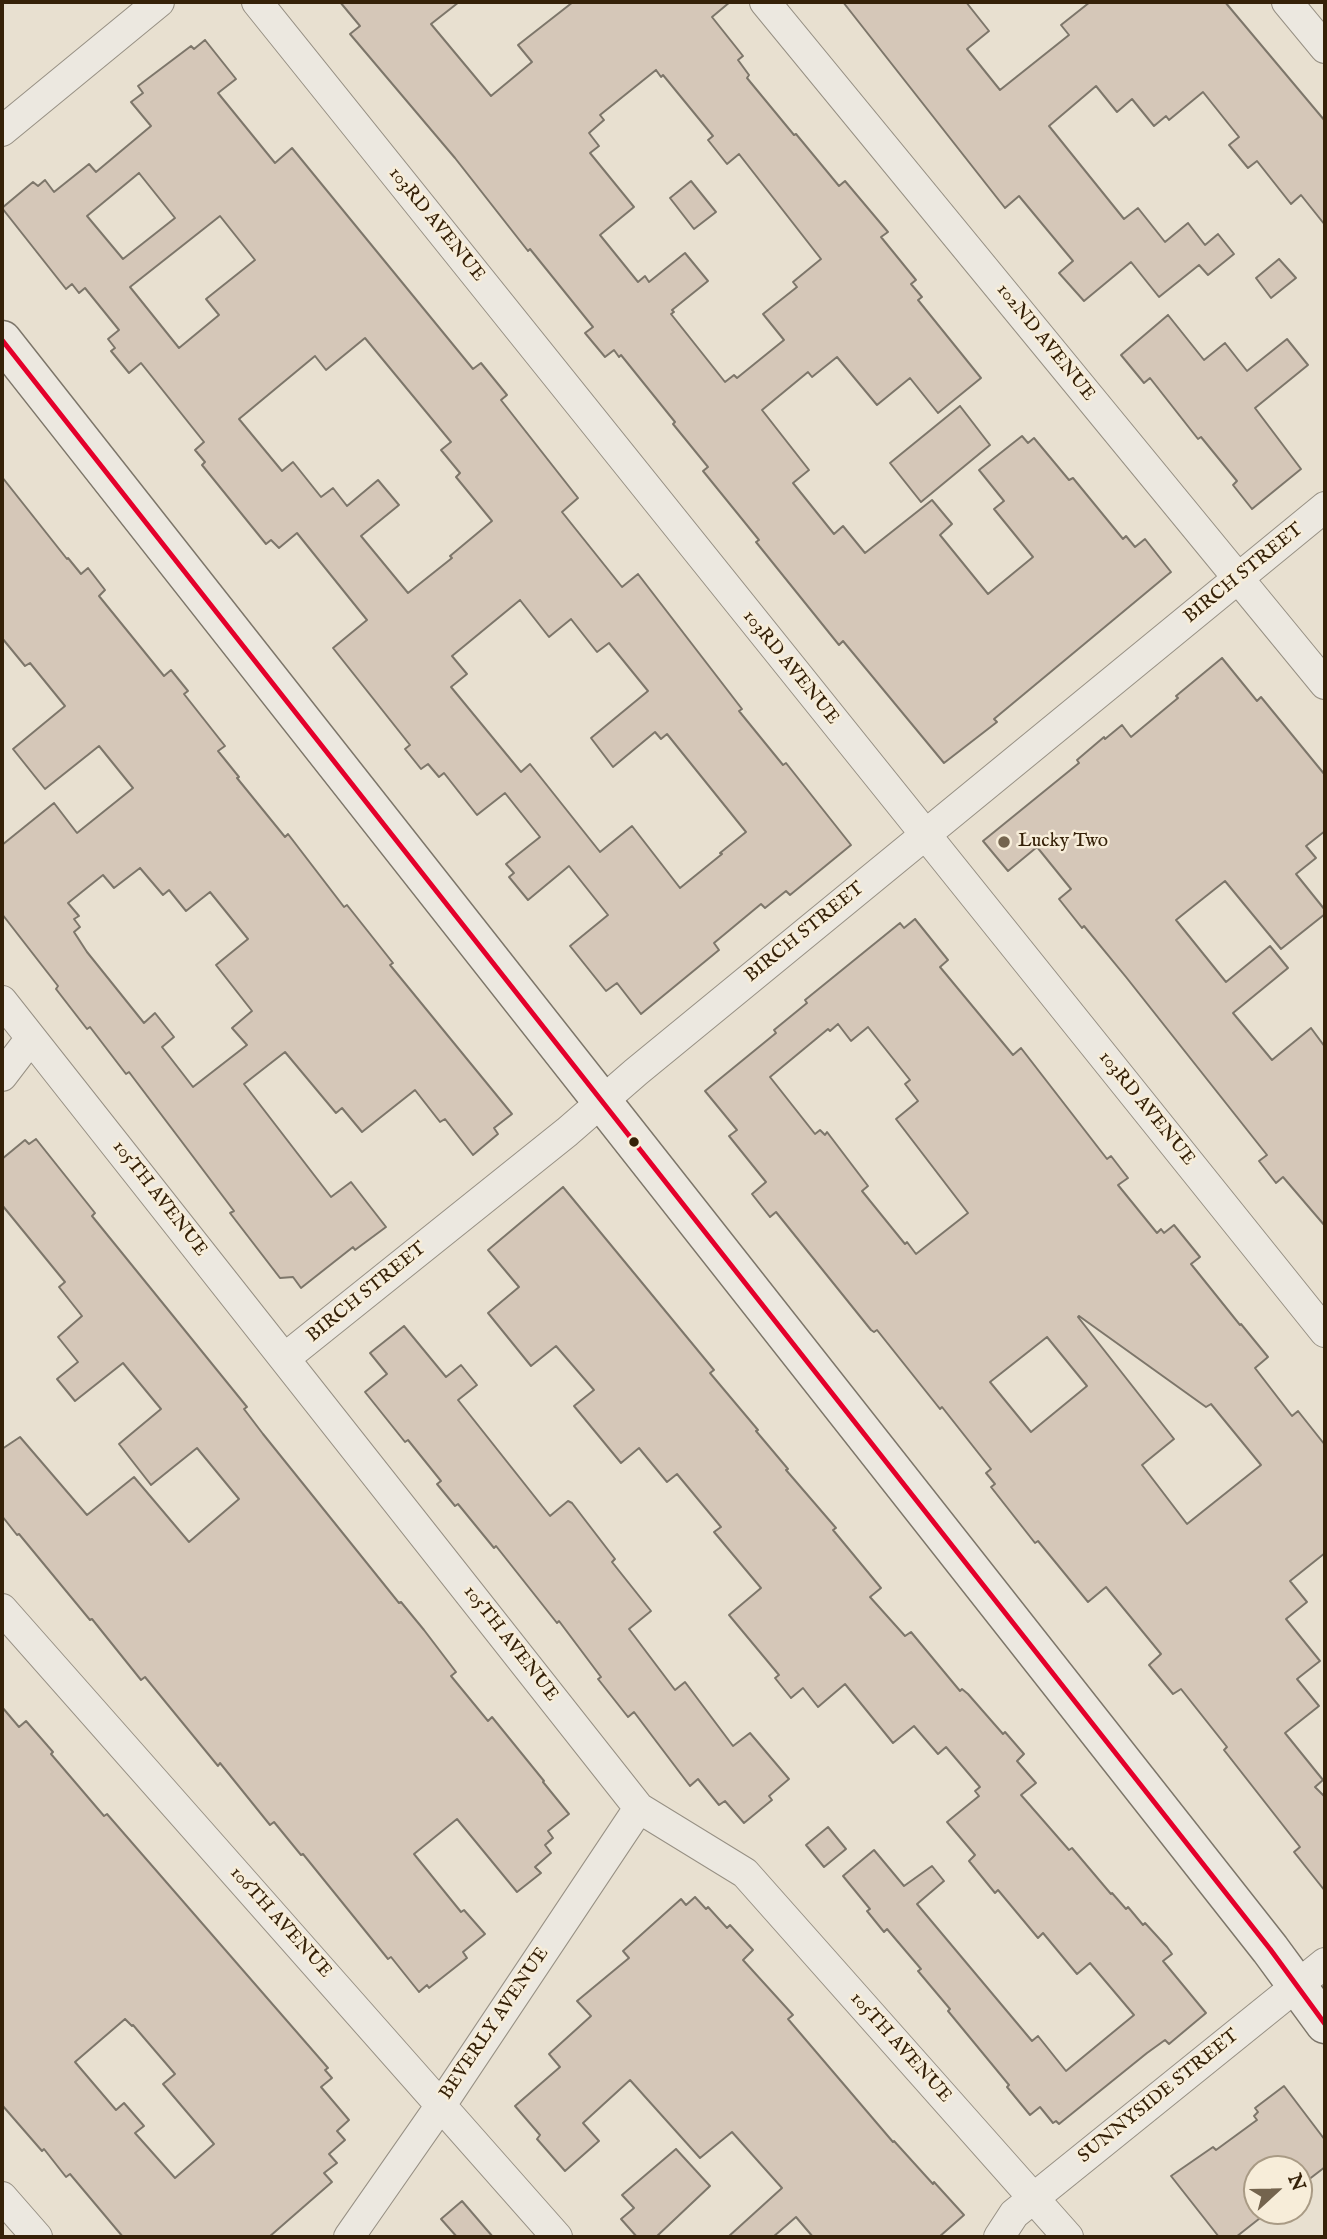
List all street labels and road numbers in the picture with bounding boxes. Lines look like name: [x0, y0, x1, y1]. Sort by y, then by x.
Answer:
street label: 103RD AVENUE: [383, 163, 489, 287]
street label: 102ND AVENUE: [991, 280, 1099, 406]
street label: BIRCH STREET: [1180, 519, 1308, 629]
street label: 103RD AVENUE: [737, 606, 843, 730]
street label: BIRCH STREET: [741, 878, 869, 988]
street label: 103RD AVENUE: [1093, 1047, 1199, 1171]
street label: 105TH AVENUE: [107, 1137, 211, 1261]
street label: BIRCH STREET: [303, 1238, 431, 1348]
street label: 105TH AVENUE: [458, 1582, 562, 1706]
street label: 106TH AVENUE: [224, 1863, 336, 1983]
street label: BEVERLY AVENUE: [436, 1943, 554, 2105]
street label: 105TH AVENUE: [844, 1988, 956, 2108]
street label: SUNNYSIDE STREET: [1074, 2025, 1244, 2169]

